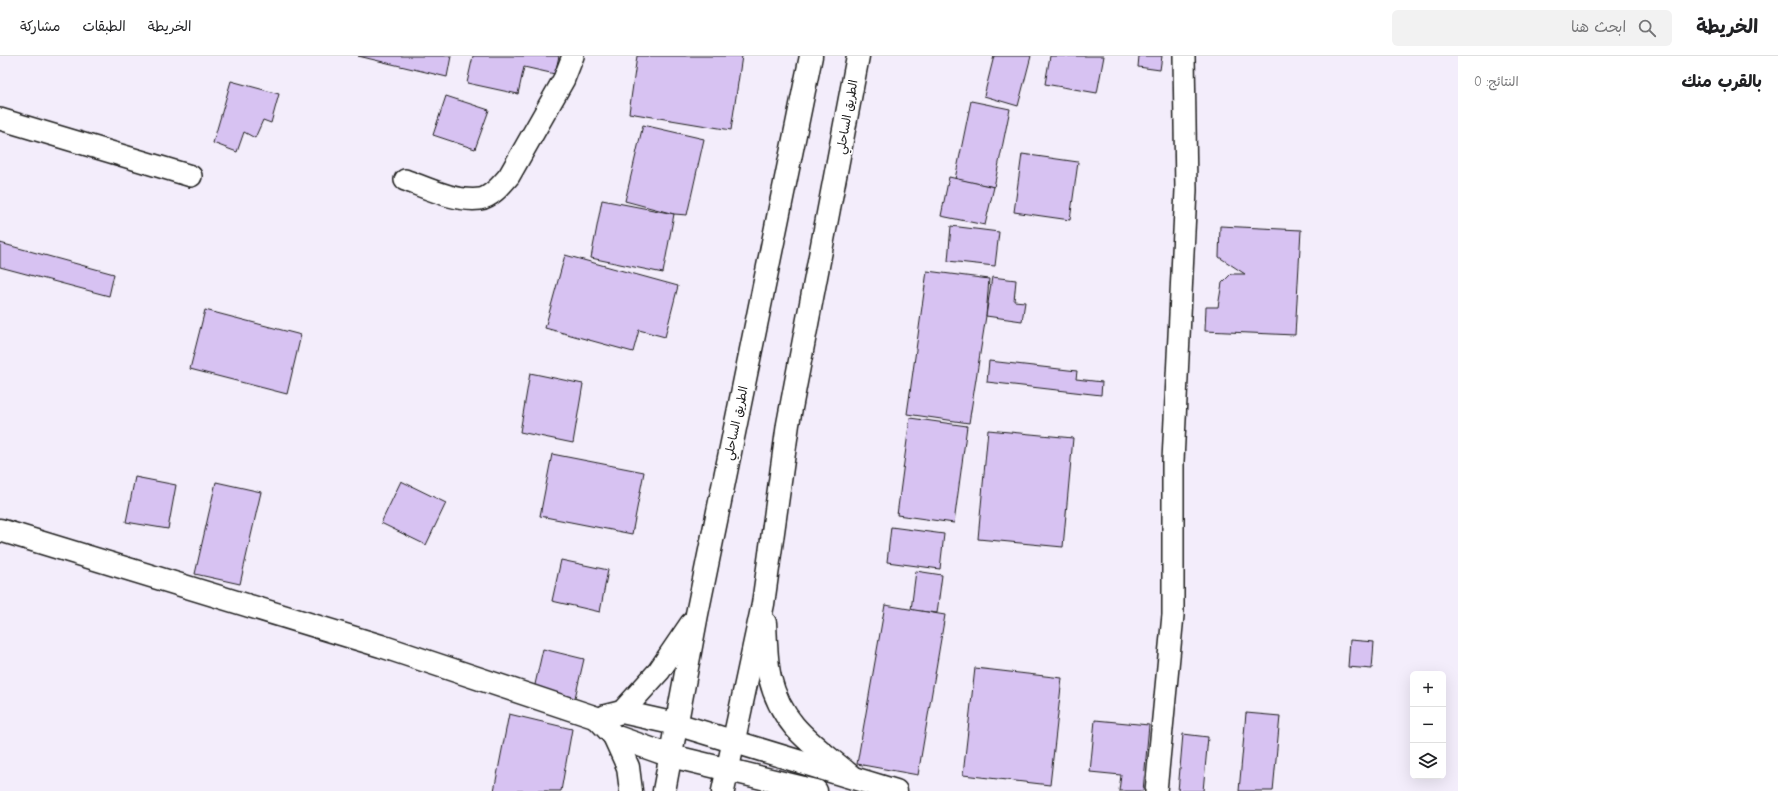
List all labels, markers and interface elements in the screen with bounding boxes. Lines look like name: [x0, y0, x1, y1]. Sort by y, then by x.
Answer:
search box: [1392, 10, 1672, 46]
text: الخريطة: [1696, 16, 1758, 38]
icon: search: [1636, 17, 1658, 39]
text: مشاركة: [20, 18, 60, 35]
text: الطبقات: [82, 18, 126, 35]
text: الخريطة: [148, 18, 191, 35]
text: ابحث هنا: [1571, 18, 1626, 36]
text: بالقرب منك: [1681, 72, 1762, 91]
text: النتائج: 0: [1474, 74, 1519, 89]
street label: الطريق الساحلي: [834, 79, 864, 156]
street label: الطريق الساحلي: [721, 385, 755, 462]
map controls: [1410, 671, 1446, 779]
button: +: [1410, 671, 1446, 707]
button: −: [1410, 707, 1446, 743]
button: layers: [1410, 743, 1446, 779]

